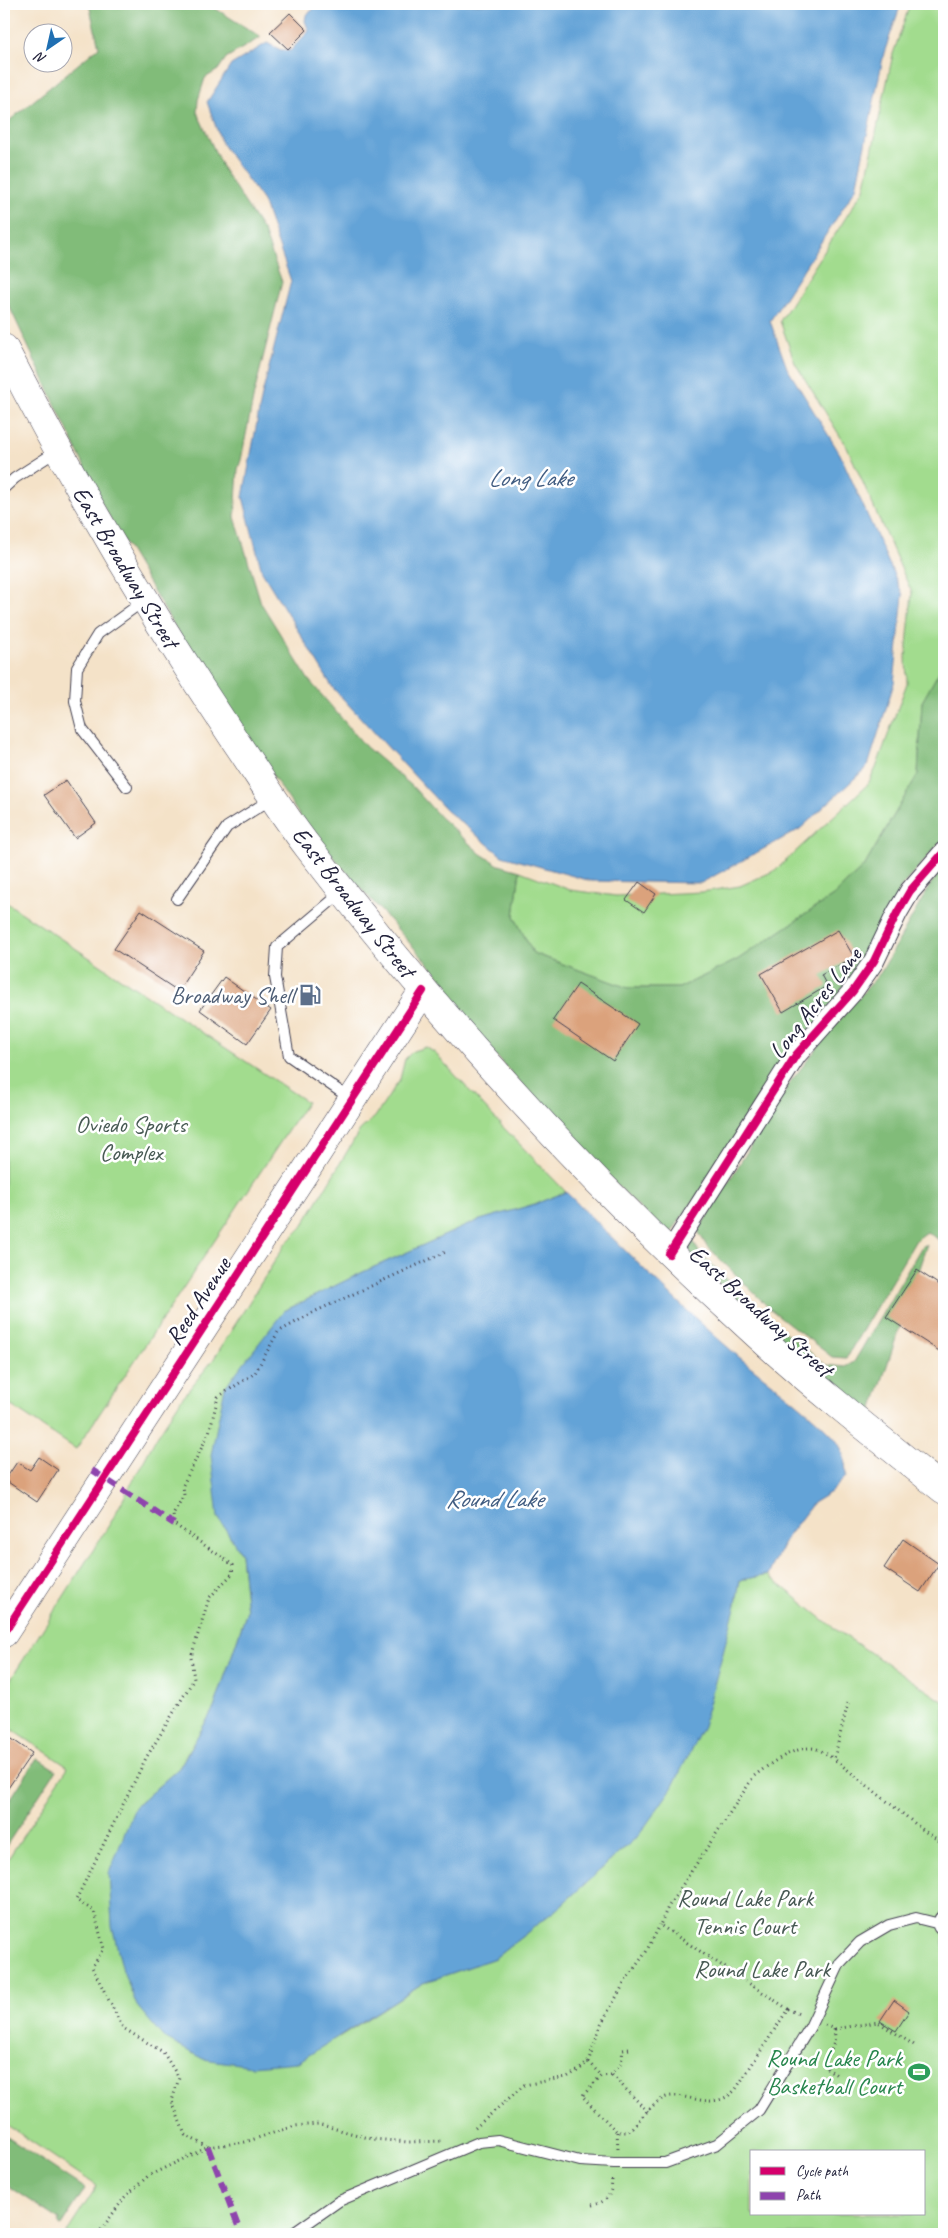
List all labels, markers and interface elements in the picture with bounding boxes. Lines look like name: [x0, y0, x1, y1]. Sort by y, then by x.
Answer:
north arrow: [22, 22, 72, 72]
text: N: [31, 48, 49, 68]
water label: Long Lake: [488, 462, 576, 494]
street label: East Broadway Street: [66, 481, 188, 656]
street label: East Broadway Street: [286, 821, 424, 986]
street label: Long Acres Lane: [762, 939, 869, 1065]
place label: Broadway Shell: [171, 980, 298, 1010]
fuel station icon: Broadway Shell: [297, 982, 323, 1008]
park label: Oviedo Sports Complex: [76, 1109, 188, 1167]
street label: East Broadway Street: [683, 1239, 841, 1385]
street label: Reed Avenue: [159, 1250, 239, 1351]
water label: Round Lake: [446, 1483, 546, 1515]
park label: Round Lake Park Tennis Court: [677, 1883, 815, 1941]
park label: Round Lake Park: [694, 1954, 832, 1984]
place label: Round Lake Park Basketball Court: [766, 2043, 904, 2101]
sports icon: Round Lake Park Basketball Court: [906, 2059, 932, 2085]
legend: [750, 2150, 926, 2216]
text: Cycle path: [796, 2162, 848, 2181]
text: Path: [796, 2186, 822, 2205]

